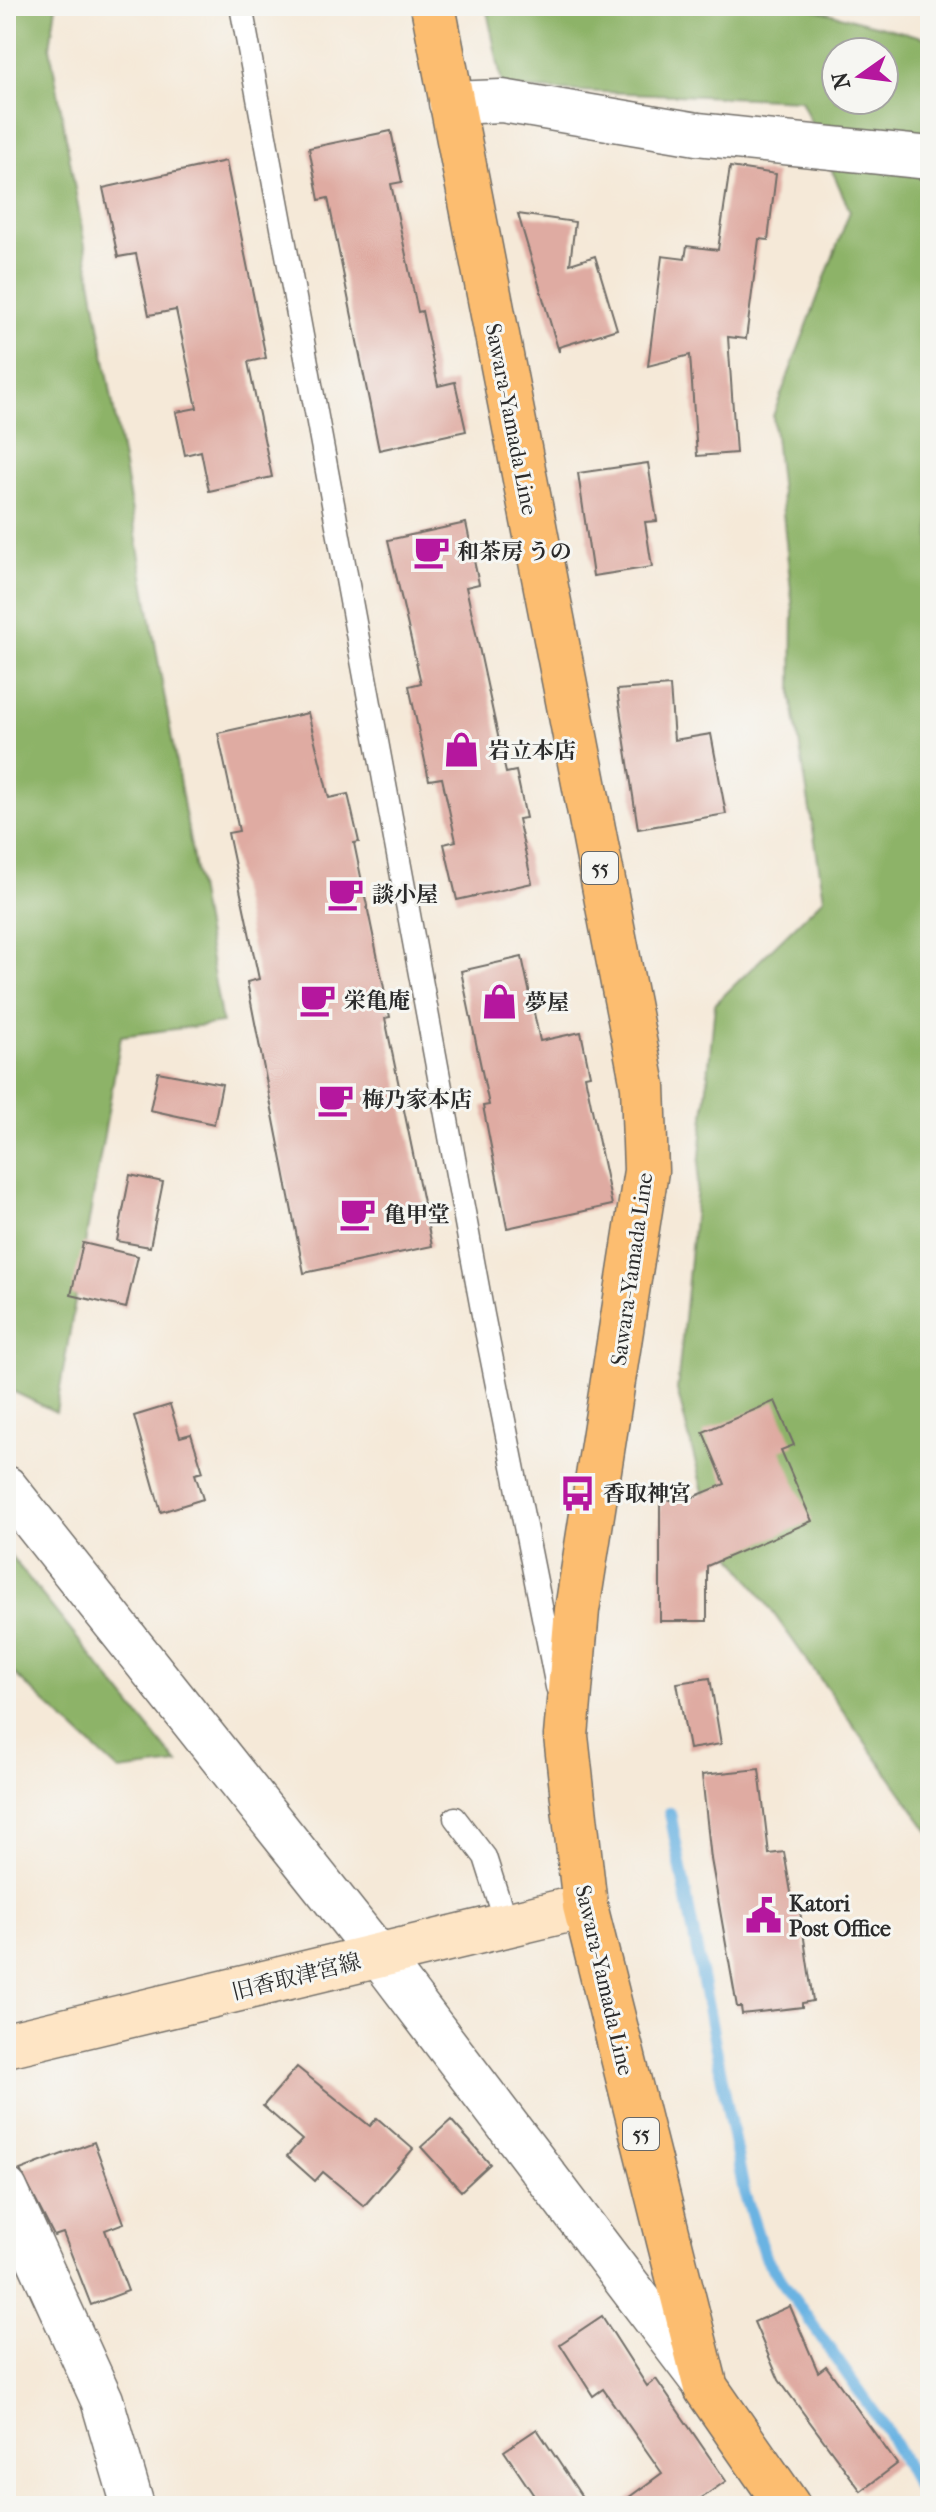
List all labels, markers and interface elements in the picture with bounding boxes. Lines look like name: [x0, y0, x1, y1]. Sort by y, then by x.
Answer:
north arrow: [820, 36, 900, 116]
text: N: [827, 69, 856, 92]
street label: Sawara-Yamada Line: [480, 321, 542, 517]
cafe icon: 和茶房 うの: [412, 532, 450, 570]
place label: 和茶房 うの: [457, 539, 572, 565]
shop icon: 岩立本店: [443, 731, 481, 769]
place label: 岩立本店: [488, 738, 576, 764]
road number: 55: [582, 852, 618, 884]
cafe icon: 談小屋: [327, 875, 365, 913]
place label: 談小屋: [372, 882, 438, 908]
cafe icon: 栄亀庵: [299, 981, 337, 1019]
shop icon: 夢屋: [480, 983, 518, 1021]
place label: 栄亀庵: [344, 988, 410, 1014]
place label: 夢屋: [525, 990, 569, 1016]
cafe icon: 梅乃家本店: [317, 1080, 355, 1118]
place label: 梅乃家本店: [362, 1087, 472, 1113]
street label: Sawara-Yamada Line: [606, 1171, 658, 1367]
cafe icon: 亀甲堂: [339, 1195, 377, 1233]
place label: 亀甲堂: [384, 1202, 450, 1228]
bus stop icon: 香取神宮: [558, 1474, 596, 1512]
place label: 香取神宮: [603, 1481, 691, 1507]
street label: Sawara-Yamada Line: [569, 1882, 639, 2078]
place label: Katori Post Office: [789, 1891, 891, 1942]
public building icon: Katori Post Office: [744, 1897, 782, 1935]
street label: 旧香取津宮線: [229, 1948, 363, 2006]
road number: 55: [623, 2118, 659, 2150]

